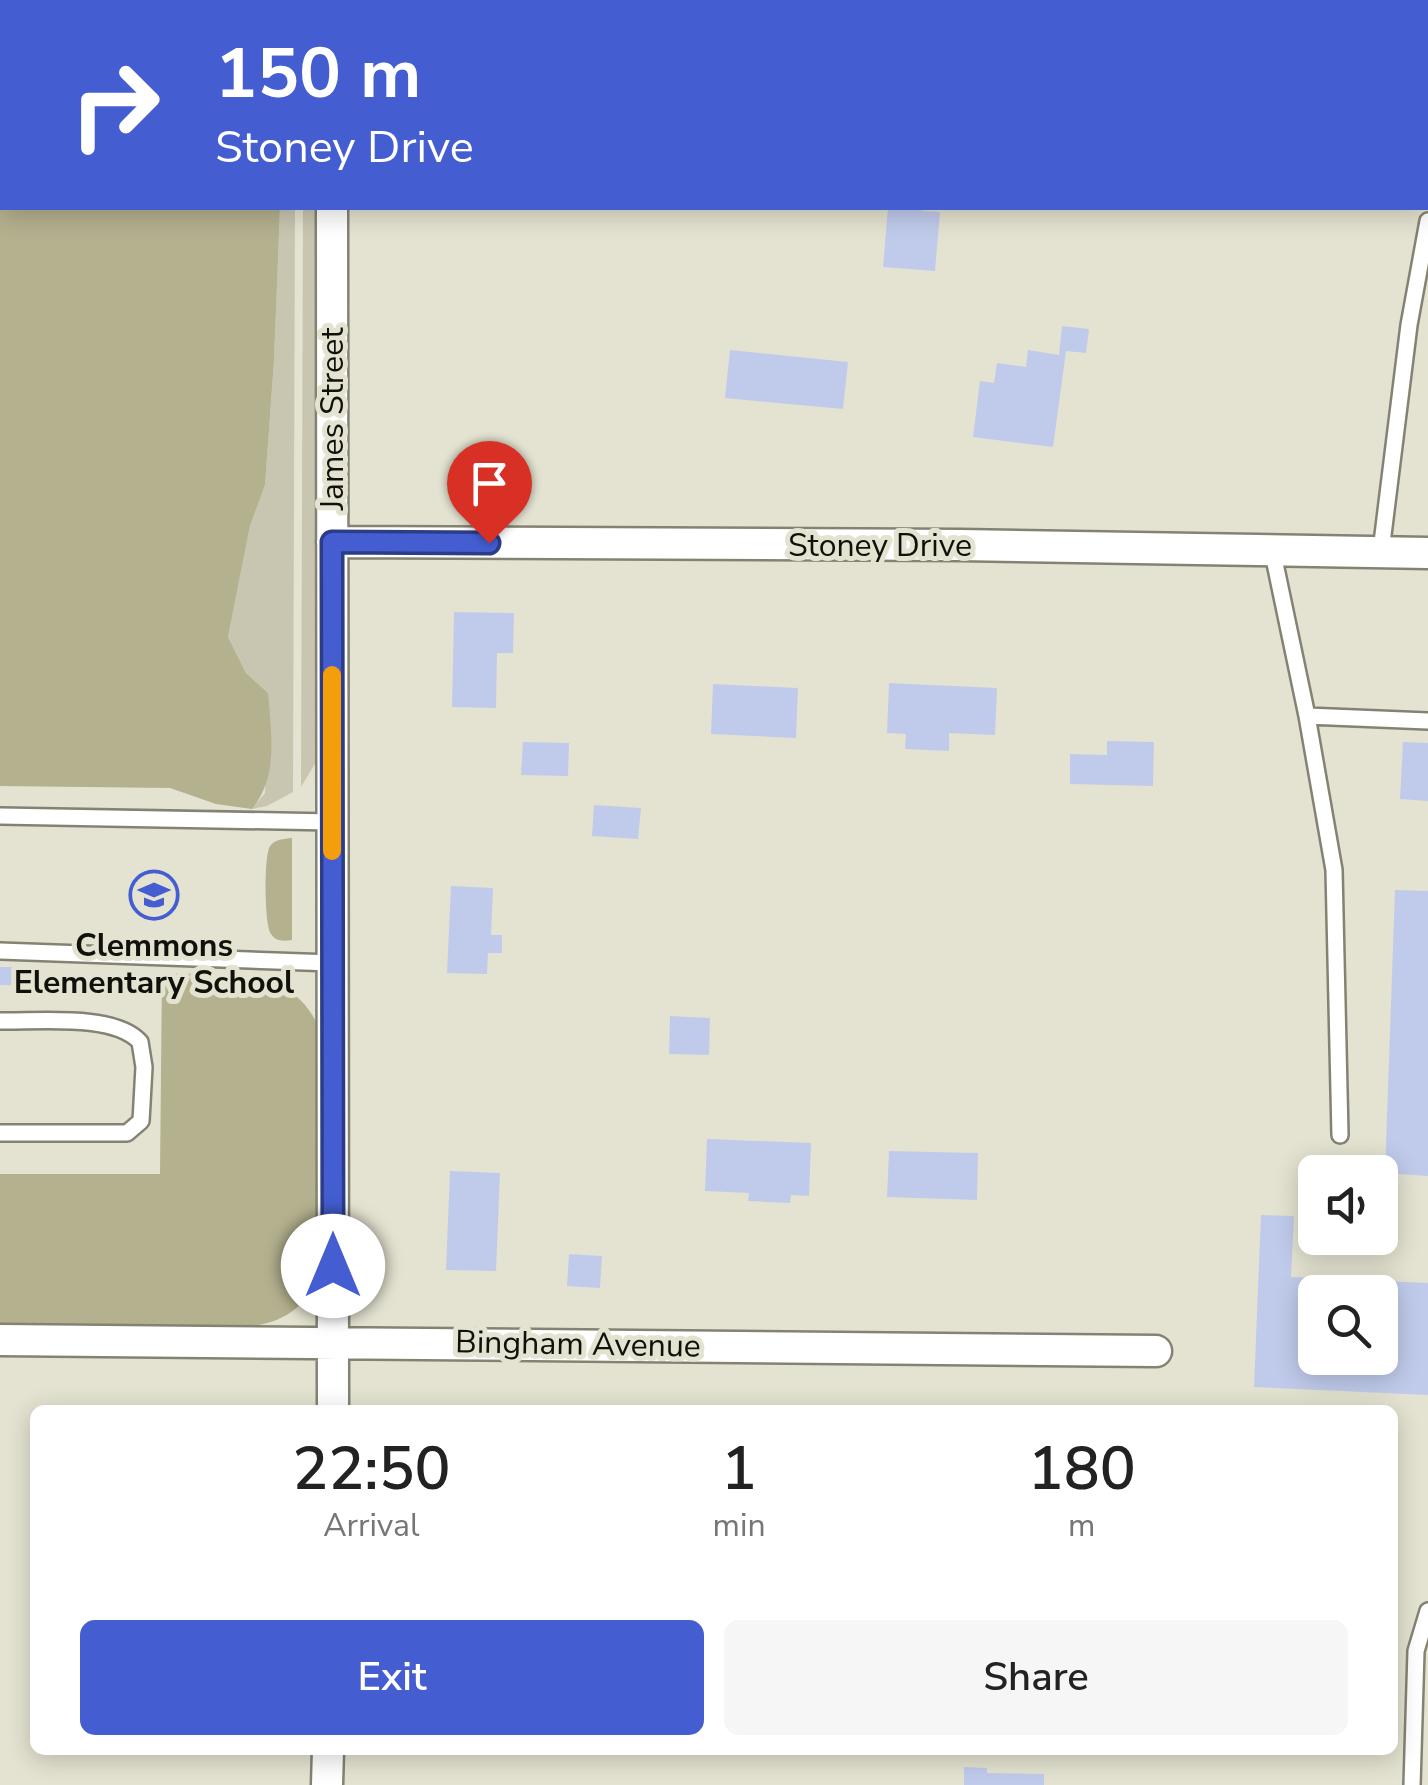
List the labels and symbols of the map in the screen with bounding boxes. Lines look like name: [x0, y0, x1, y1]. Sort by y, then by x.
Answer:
street label: James Street: [311, 327, 354, 511]
pin: [447, 441, 532, 544]
street label: Stoney Drive: [788, 524, 972, 567]
school or university icon: Clemmons Elementary School: [128, 869, 180, 921]
place label: Clemmons Elementary School: [14, 924, 294, 1004]
position arrow: [281, 1214, 385, 1318]
street label: Bingham Avenue: [455, 1320, 701, 1368]

